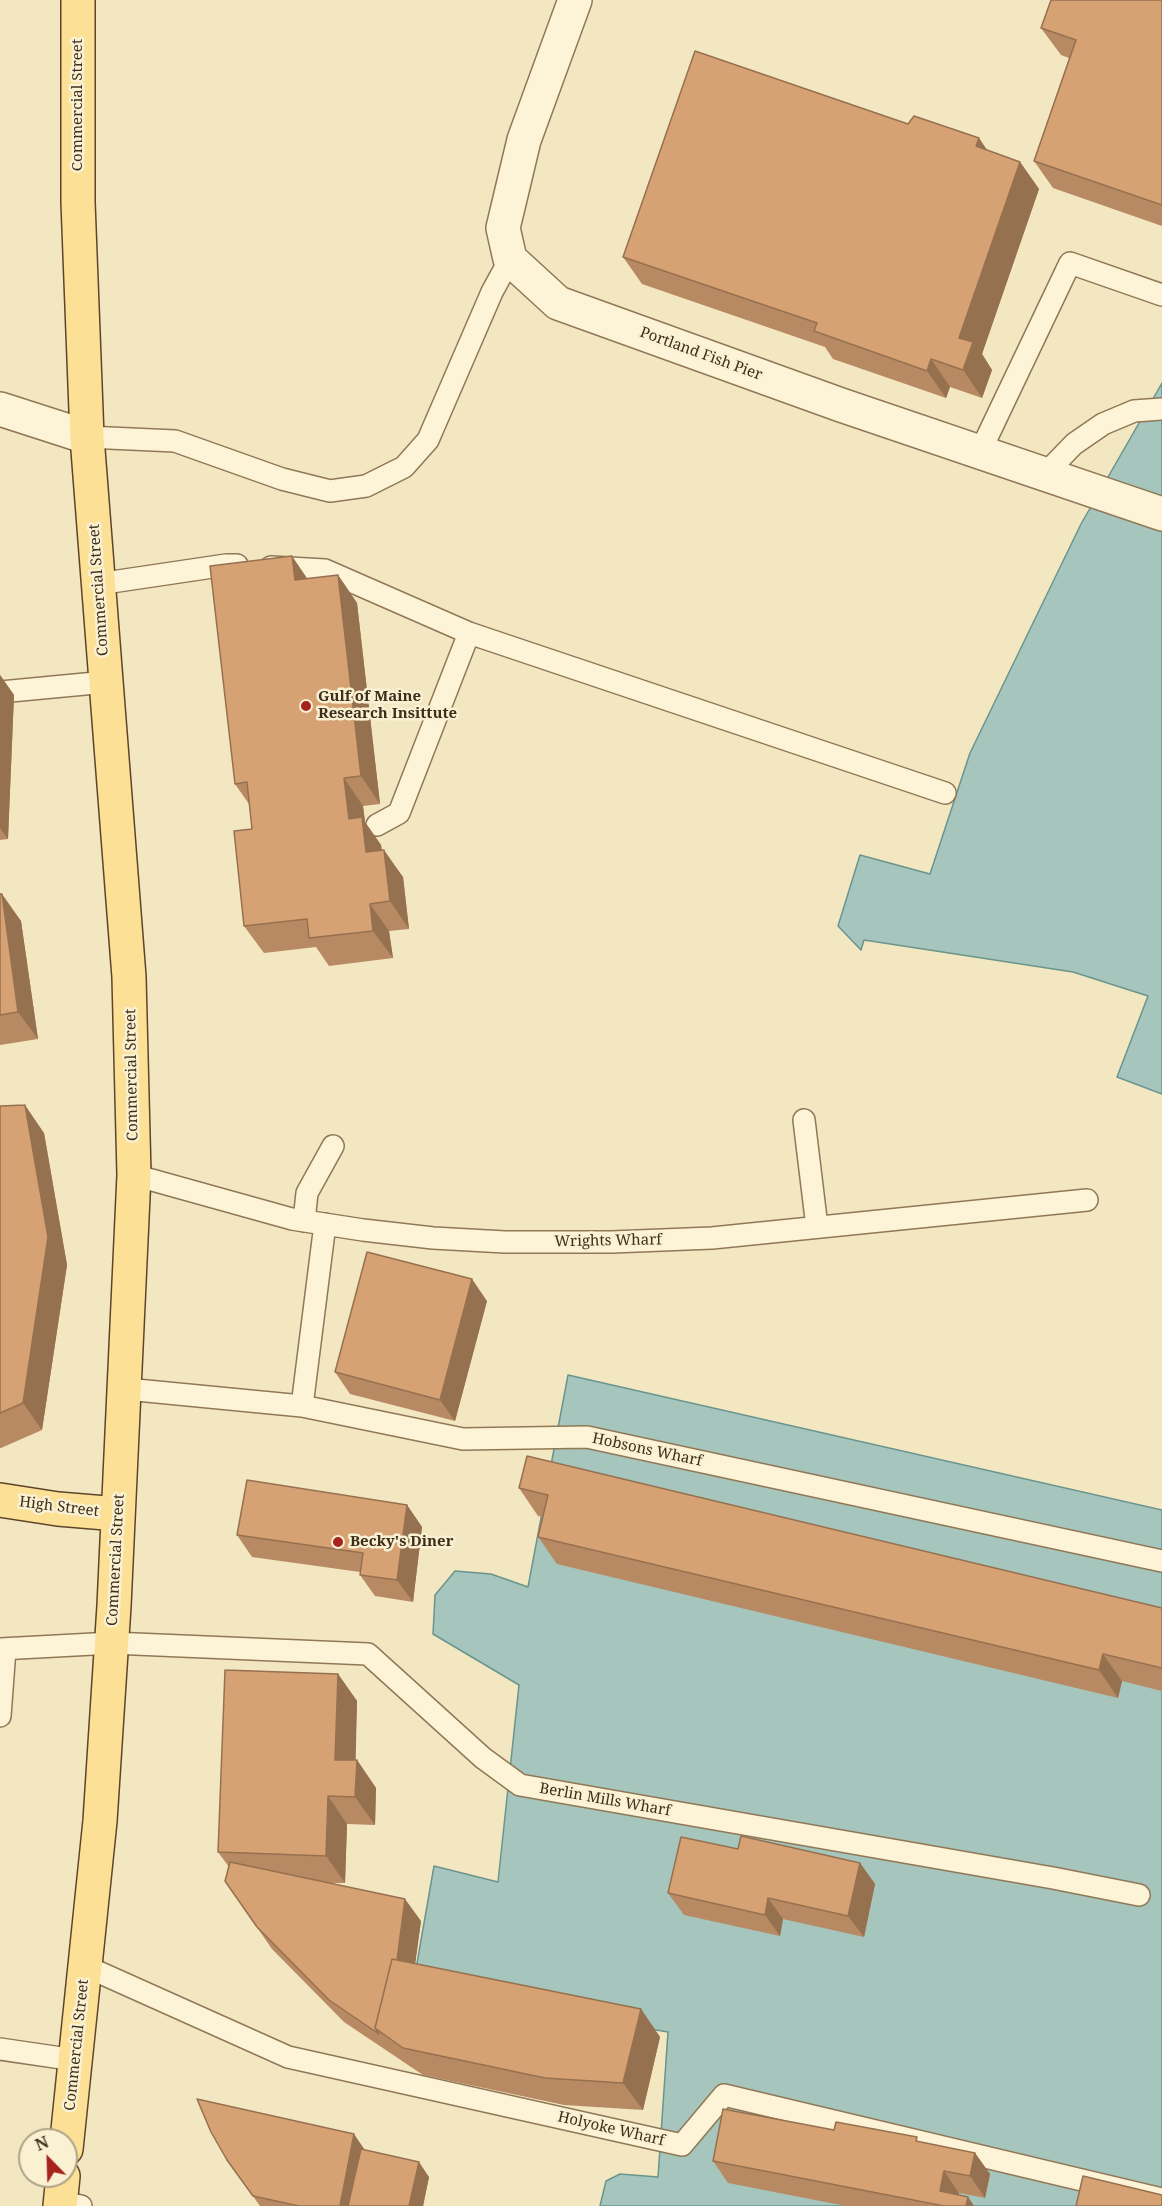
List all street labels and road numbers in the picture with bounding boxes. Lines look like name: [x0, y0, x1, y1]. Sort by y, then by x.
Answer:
street label: Commercial Street: [69, 39, 87, 171]
street label: Portland Fish Pier: [637, 324, 765, 384]
street label: Commercial Street: [85, 523, 113, 657]
street label: Commercial Street: [122, 1009, 142, 1141]
street label: Wrights Wharf: [554, 1231, 662, 1251]
street label: Hobsons Wharf: [590, 1430, 704, 1470]
street label: High Street: [18, 1493, 100, 1521]
street label: Commercial Street: [104, 1493, 128, 1627]
street label: Berlin Mills Wharf: [538, 1780, 672, 1820]
street label: Commercial Street: [61, 1978, 93, 2112]
street label: Holyoke Wharf: [556, 2108, 666, 2150]

